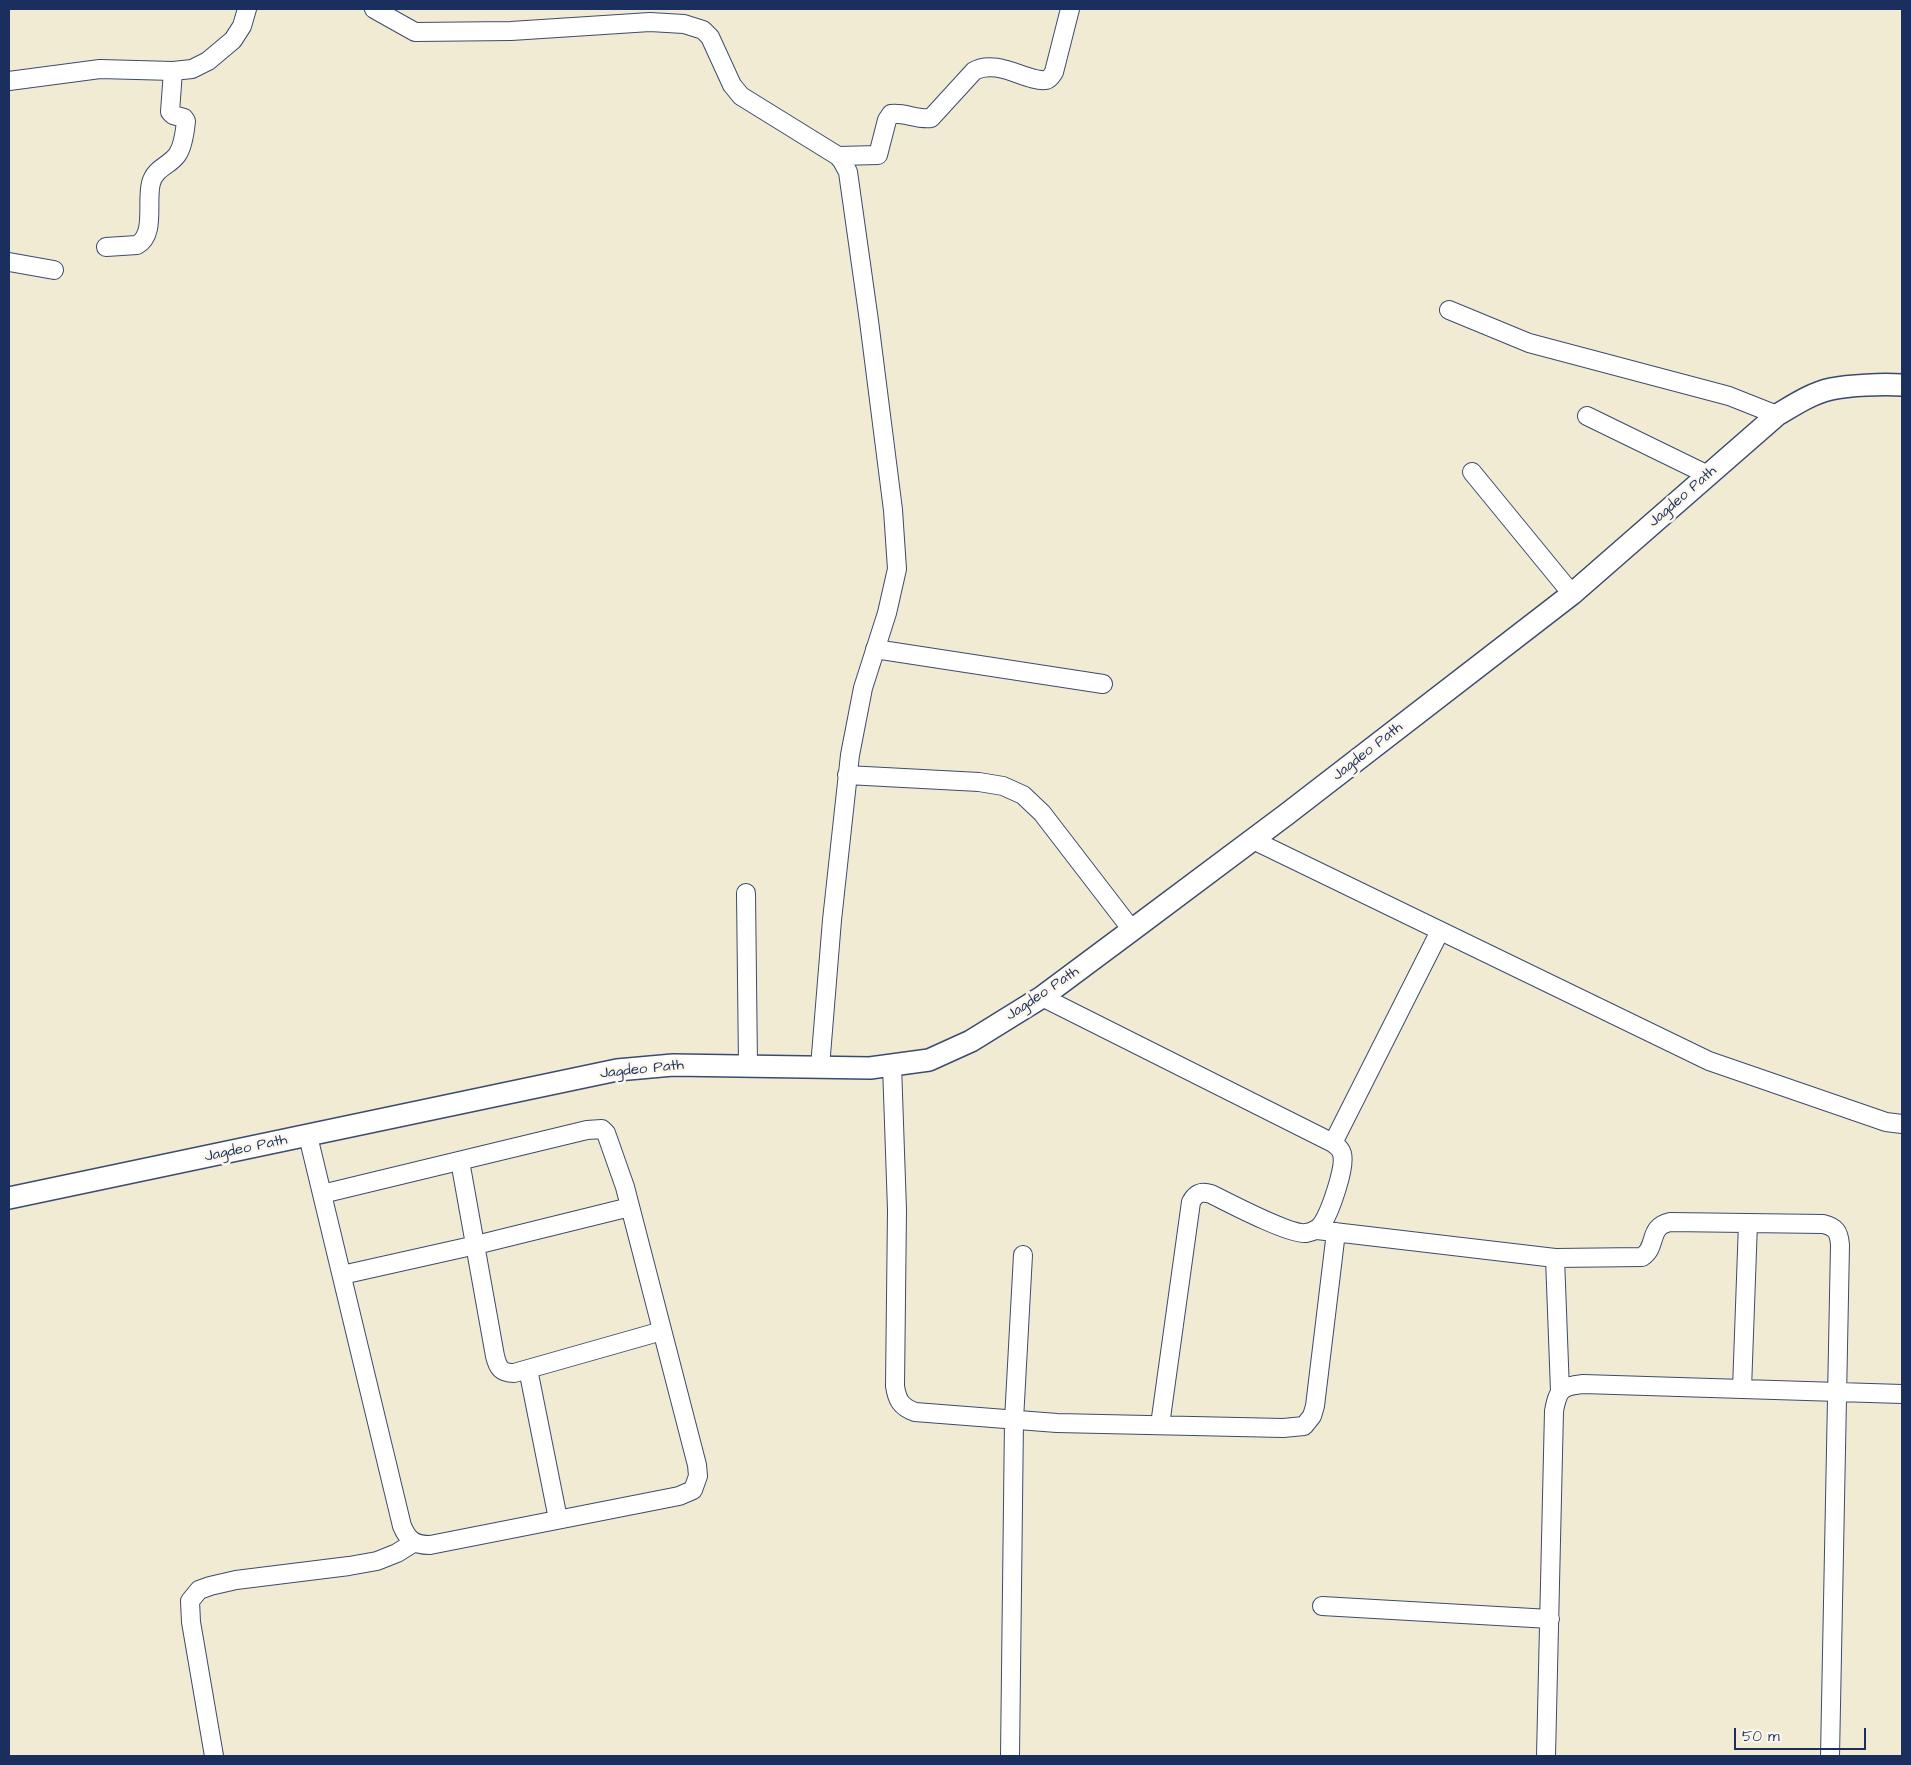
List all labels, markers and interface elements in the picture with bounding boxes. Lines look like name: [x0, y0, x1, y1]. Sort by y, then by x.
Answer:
street label: Jagdeo Path: [1645, 463, 1721, 531]
street label: Jagdeo Path: [1329, 719, 1407, 785]
street label: Jagdeo Path: [1003, 963, 1083, 1025]
street label: Jagdeo Path: [599, 1057, 685, 1083]
street label: Jagdeo Path: [203, 1131, 289, 1167]
scale bar: [1736, 1718, 1868, 1750]
text: 50 m: [1742, 1726, 1780, 1747]

